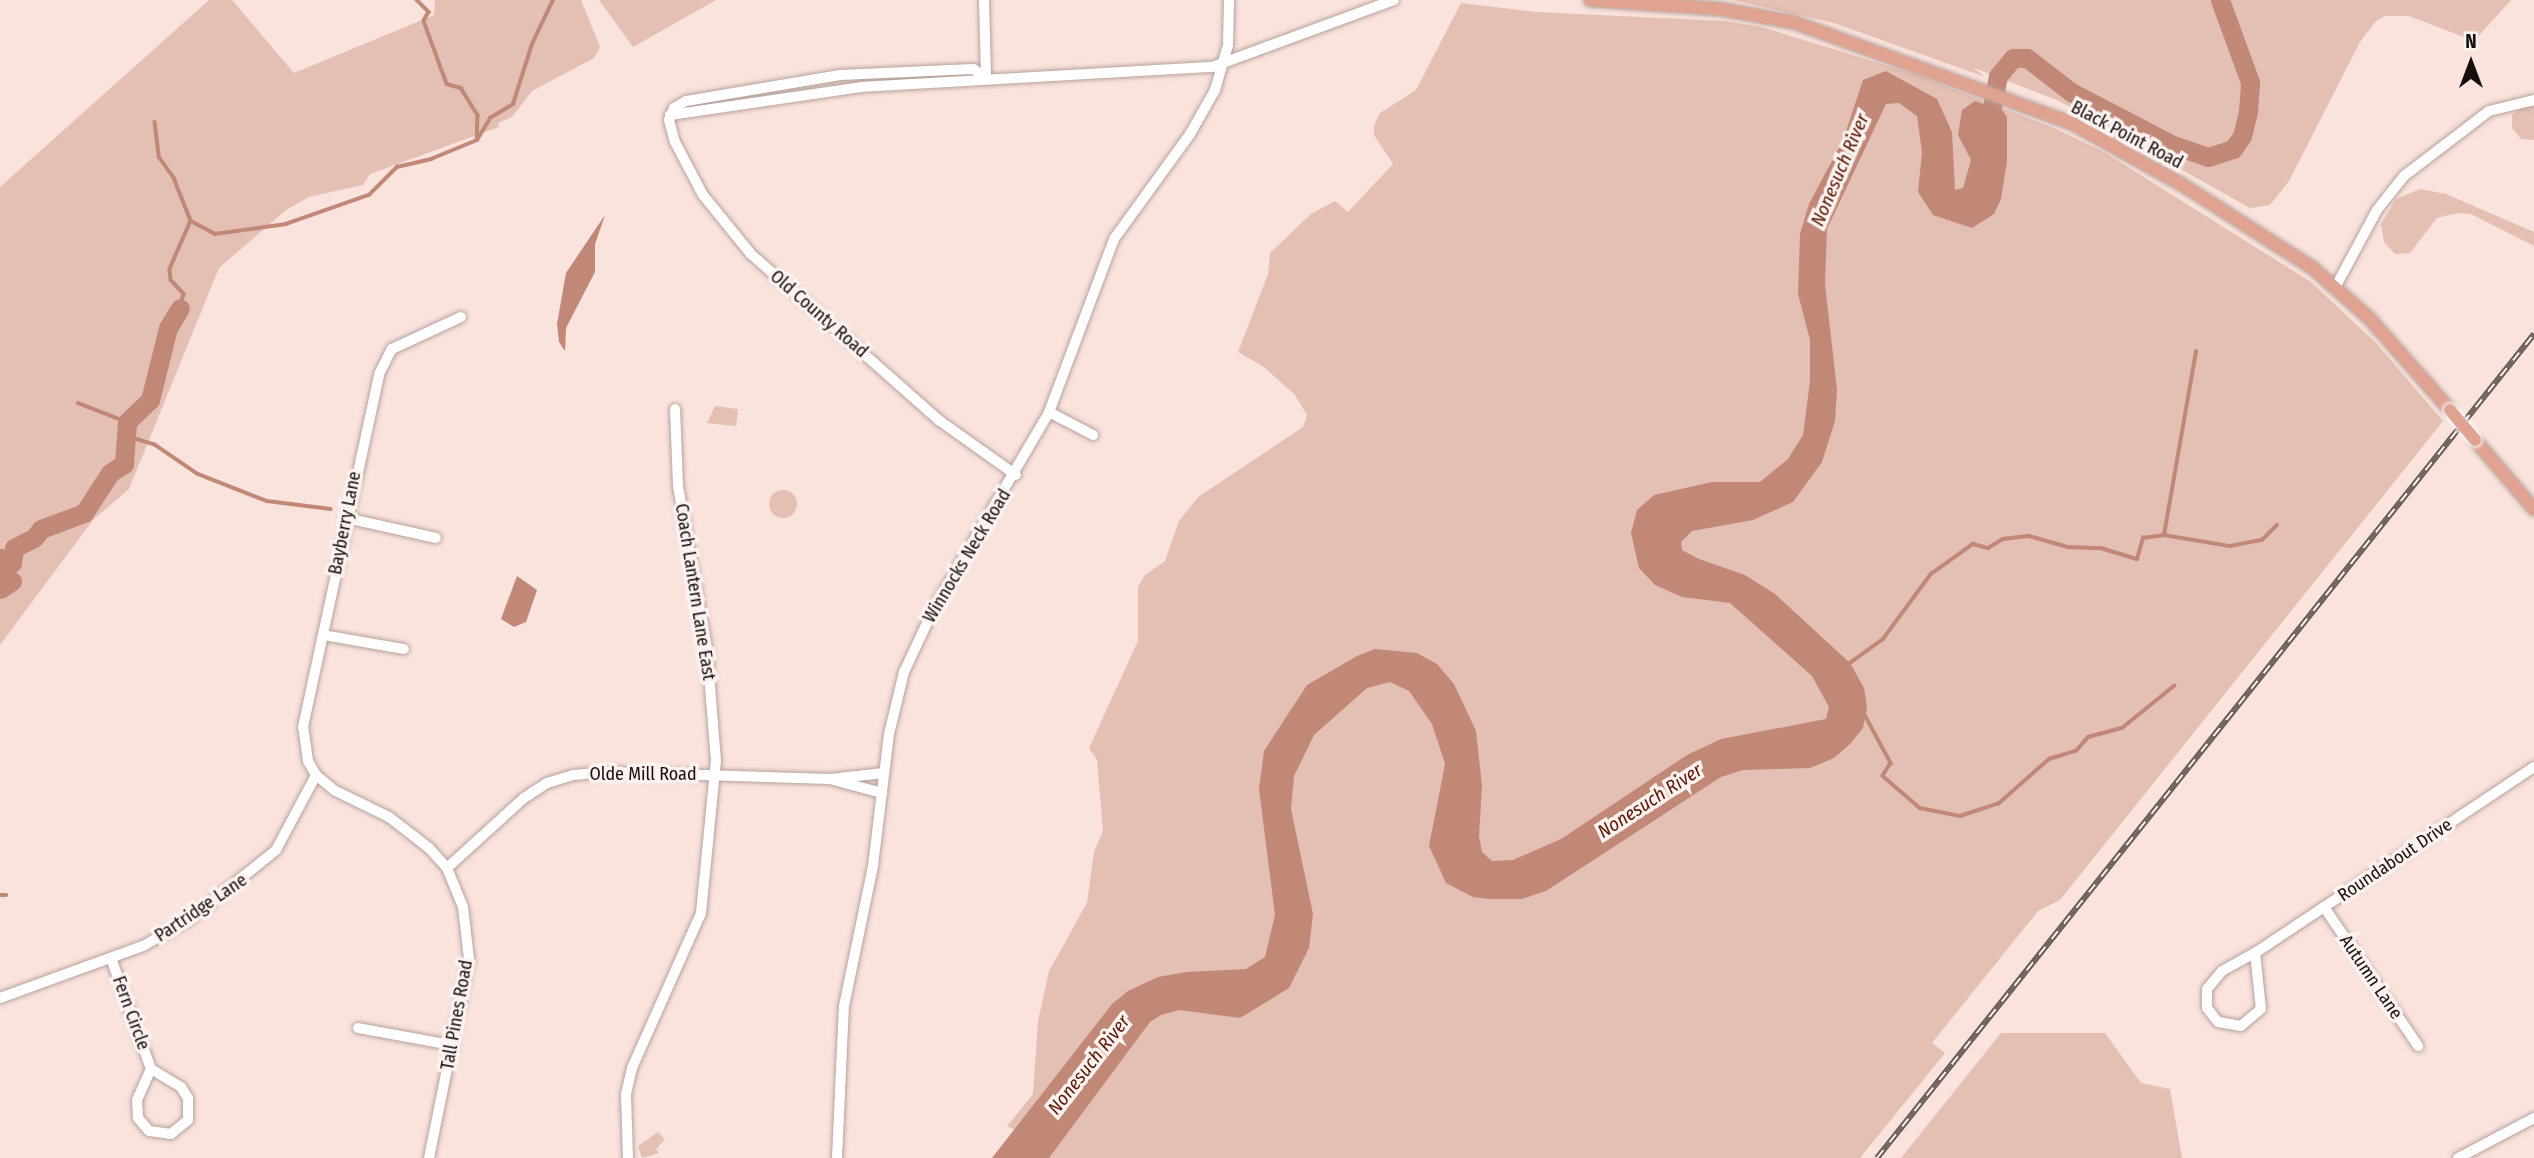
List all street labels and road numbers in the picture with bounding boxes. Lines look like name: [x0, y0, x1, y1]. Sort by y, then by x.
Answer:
street label: Black Point Road: [2067, 96, 2187, 174]
street label: Old County Road: [766, 266, 872, 362]
street label: Bayberry Lane: [324, 470, 366, 576]
street label: Winnocks Neck Road: [919, 485, 1015, 627]
street label: Coach Lantern Lane East: [670, 502, 720, 682]
street label: Olde Mill Road: [589, 763, 697, 785]
street label: Roundabout Drive: [2334, 814, 2456, 906]
street label: Partridge Lane: [151, 869, 251, 947]
street label: Autumn Lane: [2335, 931, 2407, 1023]
street label: Tall Pines Road: [437, 958, 477, 1072]
street label: Fern Circle: [108, 973, 154, 1053]

